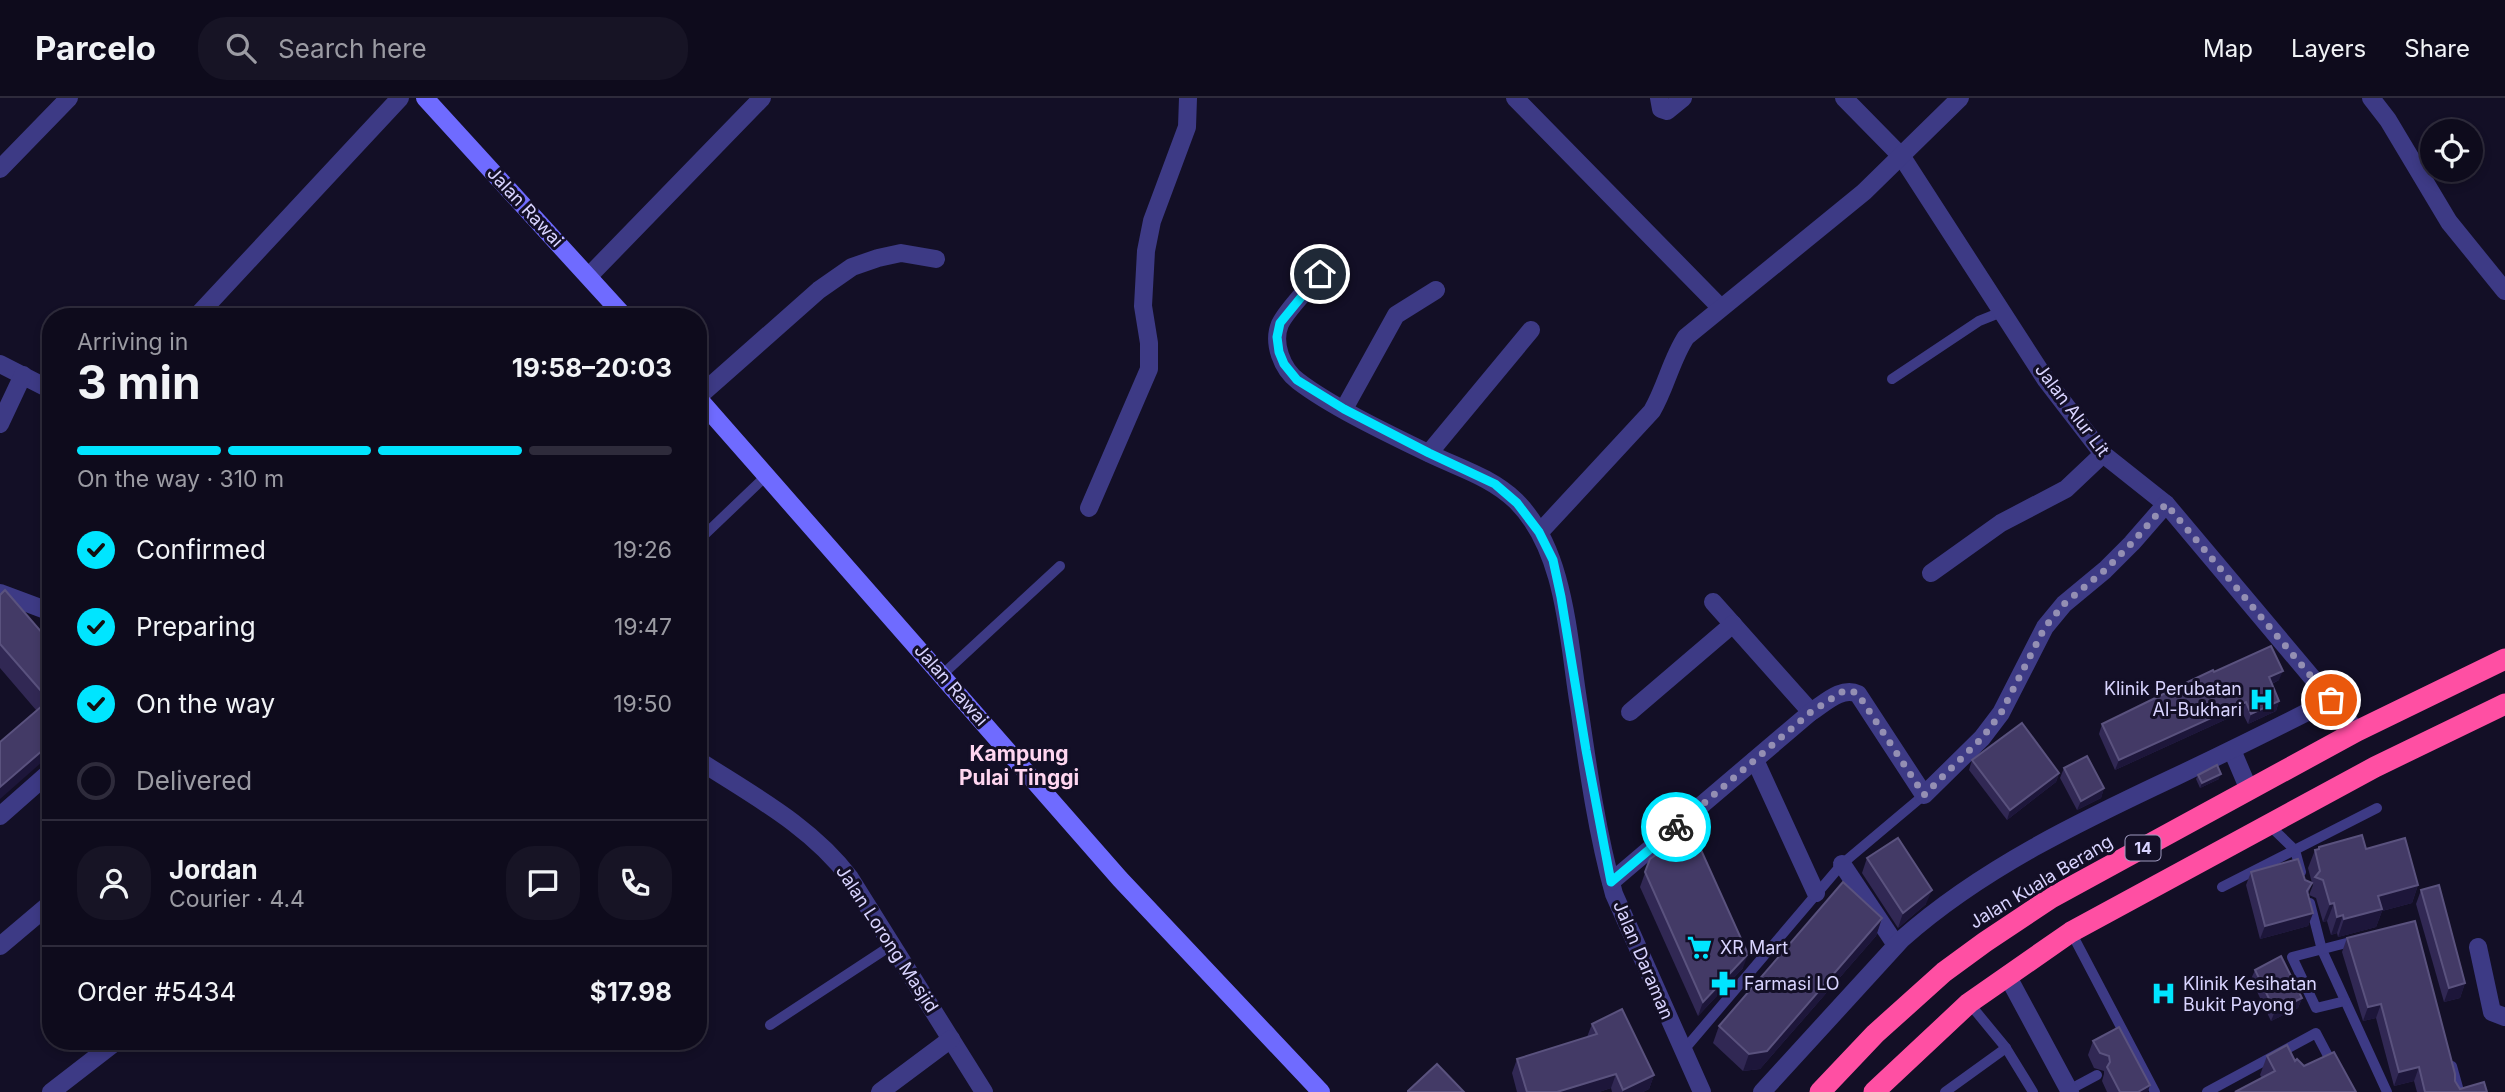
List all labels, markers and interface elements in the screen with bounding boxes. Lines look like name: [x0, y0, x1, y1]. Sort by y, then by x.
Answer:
search box: [198, 17, 688, 80]
text: Parcelo: [35, 28, 156, 68]
icon: search: [222, 29, 260, 67]
text: Search here: [278, 33, 427, 64]
text: Map: [2203, 34, 2253, 63]
text: Layers: [2291, 34, 2366, 63]
text: Share: [2404, 34, 2470, 63]
map controls: [2420, 119, 2483, 182]
button: locate: [2420, 119, 2483, 182]
street label: Jalan Rawai: [483, 162, 568, 251]
pin: [1290, 244, 1350, 304]
icon: home: [1301, 255, 1339, 293]
text: Arriving in: [77, 328, 188, 356]
text: 19:58–20:03: [512, 352, 672, 383]
text: 3 min: [77, 354, 201, 410]
street label: Jalan Alur Lit: [2031, 359, 2114, 460]
text: On the way · 310 m: [77, 465, 284, 493]
icon: check: [77, 531, 115, 569]
text: Confirmed: [136, 534, 266, 565]
text: 19:26: [613, 536, 672, 564]
icon: check: [77, 608, 115, 646]
text: Preparing: [136, 611, 256, 642]
text: 19:47: [614, 613, 672, 641]
street label: Jalan Rawai: [910, 640, 993, 730]
pin: [2301, 670, 2361, 730]
place label: Klinik Perubatan Al-Bukhari: [2104, 678, 2242, 720]
icon: bag: [2312, 681, 2350, 719]
icon: check: [77, 685, 115, 723]
hospital icon: Klinik Perubatan Al-Bukhari: [2248, 685, 2276, 713]
text: On the way: [136, 688, 275, 719]
text: 19:50: [613, 690, 672, 718]
district label: Kampung Pulai Tinggi: [959, 741, 1079, 790]
text: Delivered: [136, 765, 252, 796]
courier: [1641, 792, 1711, 862]
icon: bike: [1657, 808, 1695, 846]
street label: Jalan Kuala Berang: [1965, 831, 2116, 933]
road number: 14: [2126, 835, 2160, 860]
button: person: [77, 846, 151, 920]
button: chat: [506, 846, 580, 920]
button: phone: [598, 846, 672, 920]
text: Jordan: [169, 854, 258, 885]
street label: Jalan Lorong Masjid: [832, 861, 943, 1016]
text: Courier · 4.4: [169, 885, 305, 913]
street label: Jalan Daraman: [1609, 897, 1678, 1022]
supermarket icon: XR Mart: [1686, 934, 1714, 962]
place label: XR Mart: [1720, 937, 1788, 958]
pharmacy icon: Farmasi LO: [1710, 970, 1738, 998]
place label: Farmasi LO: [1744, 973, 1840, 994]
place label: Klinik Kesihatan Bukit Payong: [2183, 973, 2317, 1015]
text: Order #5434: [77, 976, 236, 1007]
text: $17.98: [590, 976, 672, 1007]
hospital icon: Klinik Kesihatan Bukit Payong: [2149, 980, 2177, 1008]

